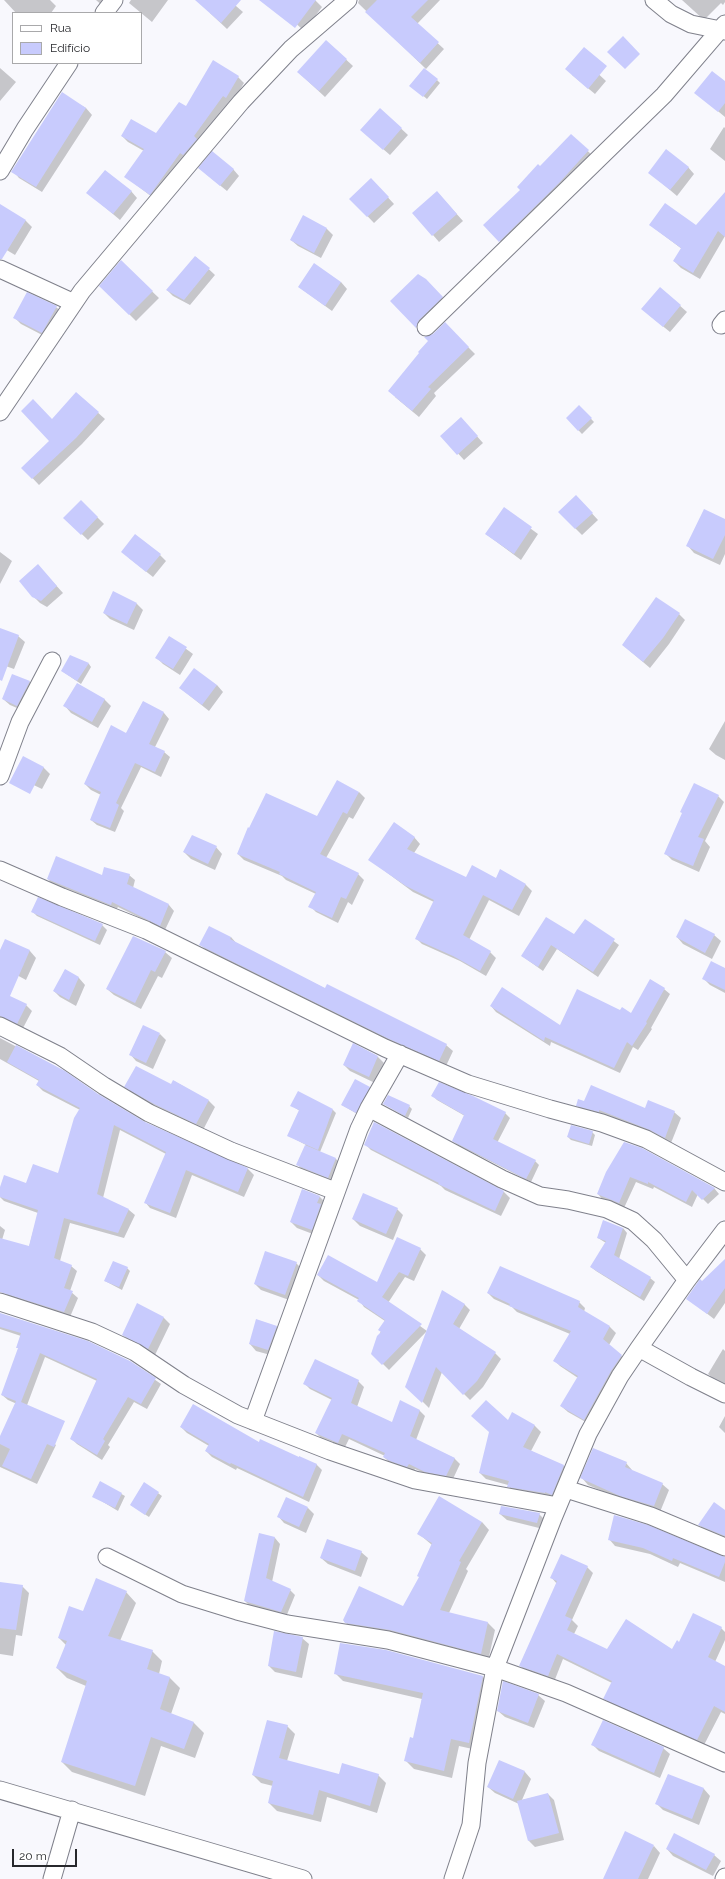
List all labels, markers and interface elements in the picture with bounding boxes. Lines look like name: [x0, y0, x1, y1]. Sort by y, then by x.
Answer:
legend: [12, 12, 142, 64]
text: Rua: [50, 21, 71, 35]
text: Edifício: [50, 41, 90, 55]
scale bar: [14, 1841, 79, 1867]
text: 20 m: [19, 1849, 47, 1863]

